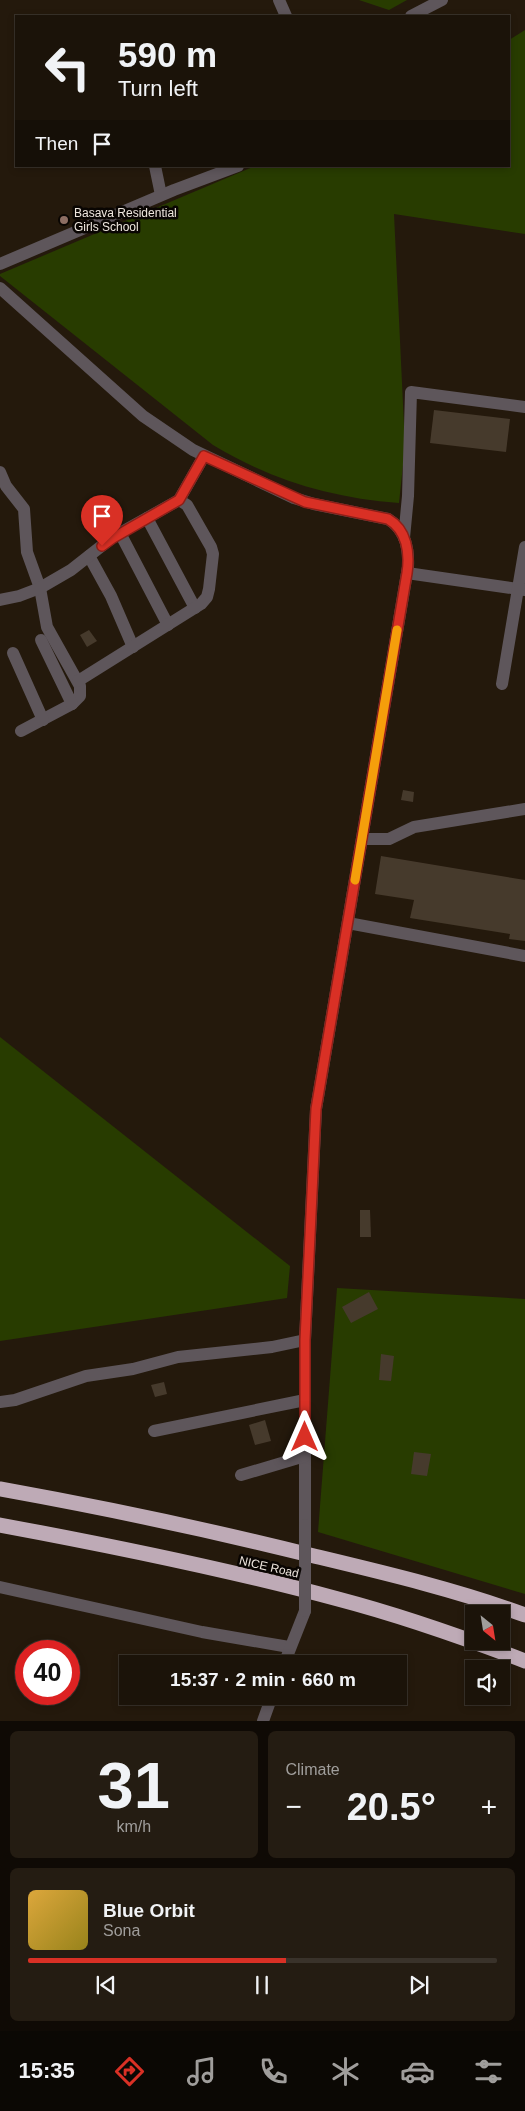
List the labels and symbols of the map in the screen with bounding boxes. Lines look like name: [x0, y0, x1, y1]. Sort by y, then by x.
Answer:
place label: Basava Residential Girls School: [74, 206, 177, 234]
marker: Basava Residential Girls School: [58, 214, 70, 226]
pin: [81, 495, 123, 546]
position arrow: [278, 1410, 330, 1462]
street label: NICE Road: [238, 1553, 300, 1581]
north arrow: [465, 1605, 510, 1650]
speed limit sign: 40: [15, 1640, 80, 1705]

